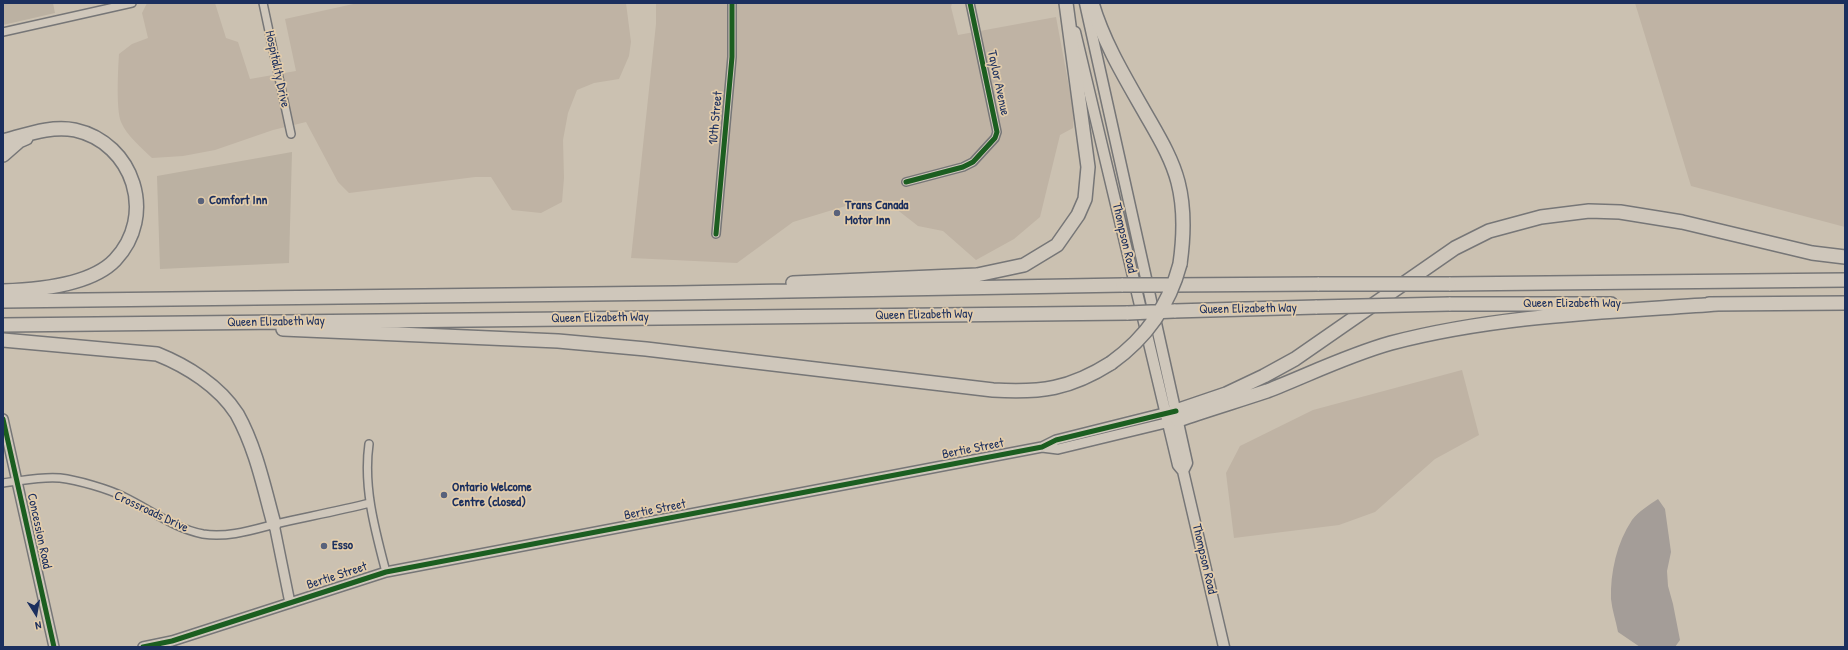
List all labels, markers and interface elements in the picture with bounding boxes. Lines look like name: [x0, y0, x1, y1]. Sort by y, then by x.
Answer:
street label: Hospitality Drive: [261, 29, 293, 109]
street label: Taylor Avenue: [983, 49, 1013, 117]
street label: 10th Street: [706, 91, 726, 145]
place label: Comfort Inn: [209, 193, 267, 209]
marker: Comfort Inn: [196, 196, 206, 206]
place label: Trans Canada Motor Inn: [845, 198, 908, 229]
street label: Thompson Road: [1108, 201, 1140, 275]
marker: Trans Canada Motor Inn: [832, 208, 842, 218]
street label: Queen Elizabeth Way: [1523, 296, 1621, 312]
street label: Queen Elizabeth Way: [1199, 300, 1297, 318]
street label: Queen Elizabeth Way: [875, 306, 973, 324]
street label: Queen Elizabeth Way: [551, 309, 649, 327]
street label: Queen Elizabeth Way: [227, 313, 325, 331]
street label: Bertie Street: [941, 435, 1005, 463]
place label: Ontario Welcome Centre (closed): [452, 480, 532, 511]
street label: Crossroads Drive: [111, 488, 191, 536]
marker: Ontario Welcome Centre (closed): [439, 490, 449, 500]
street label: Concession Road: [23, 492, 55, 570]
street label: Bertie Street: [623, 496, 687, 524]
street label: Thompson Road: [1188, 522, 1220, 596]
place label: Esso: [332, 538, 353, 554]
marker: Esso: [319, 541, 329, 551]
street label: Bertie Street: [305, 559, 369, 593]
north arrow: [16, 594, 56, 634]
text: N: [34, 618, 43, 633]

